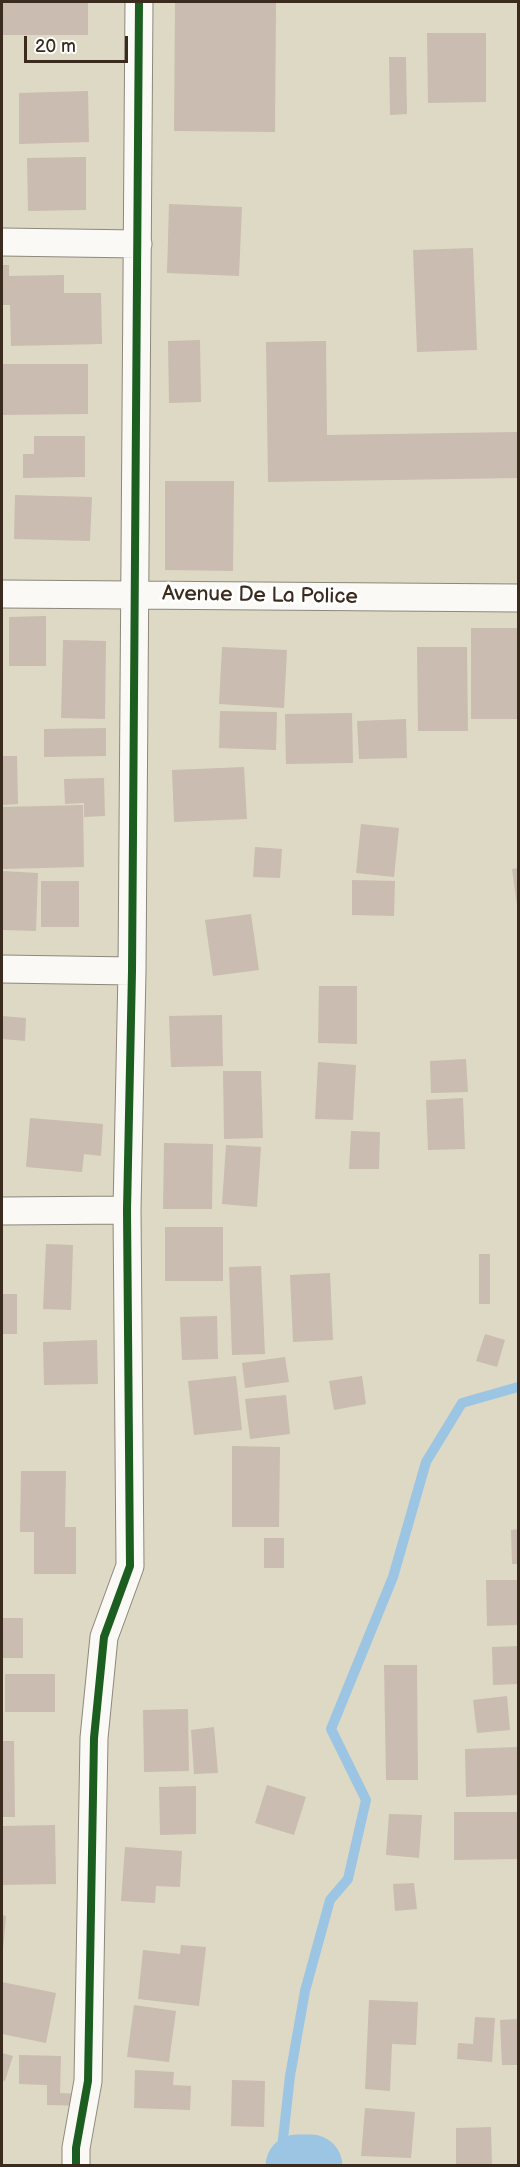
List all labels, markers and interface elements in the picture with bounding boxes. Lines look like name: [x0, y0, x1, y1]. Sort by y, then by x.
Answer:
scale bar: [27, 24, 130, 62]
text: 20 m: [35, 36, 76, 57]
street label: Avenue De La Police: [162, 582, 358, 610]

